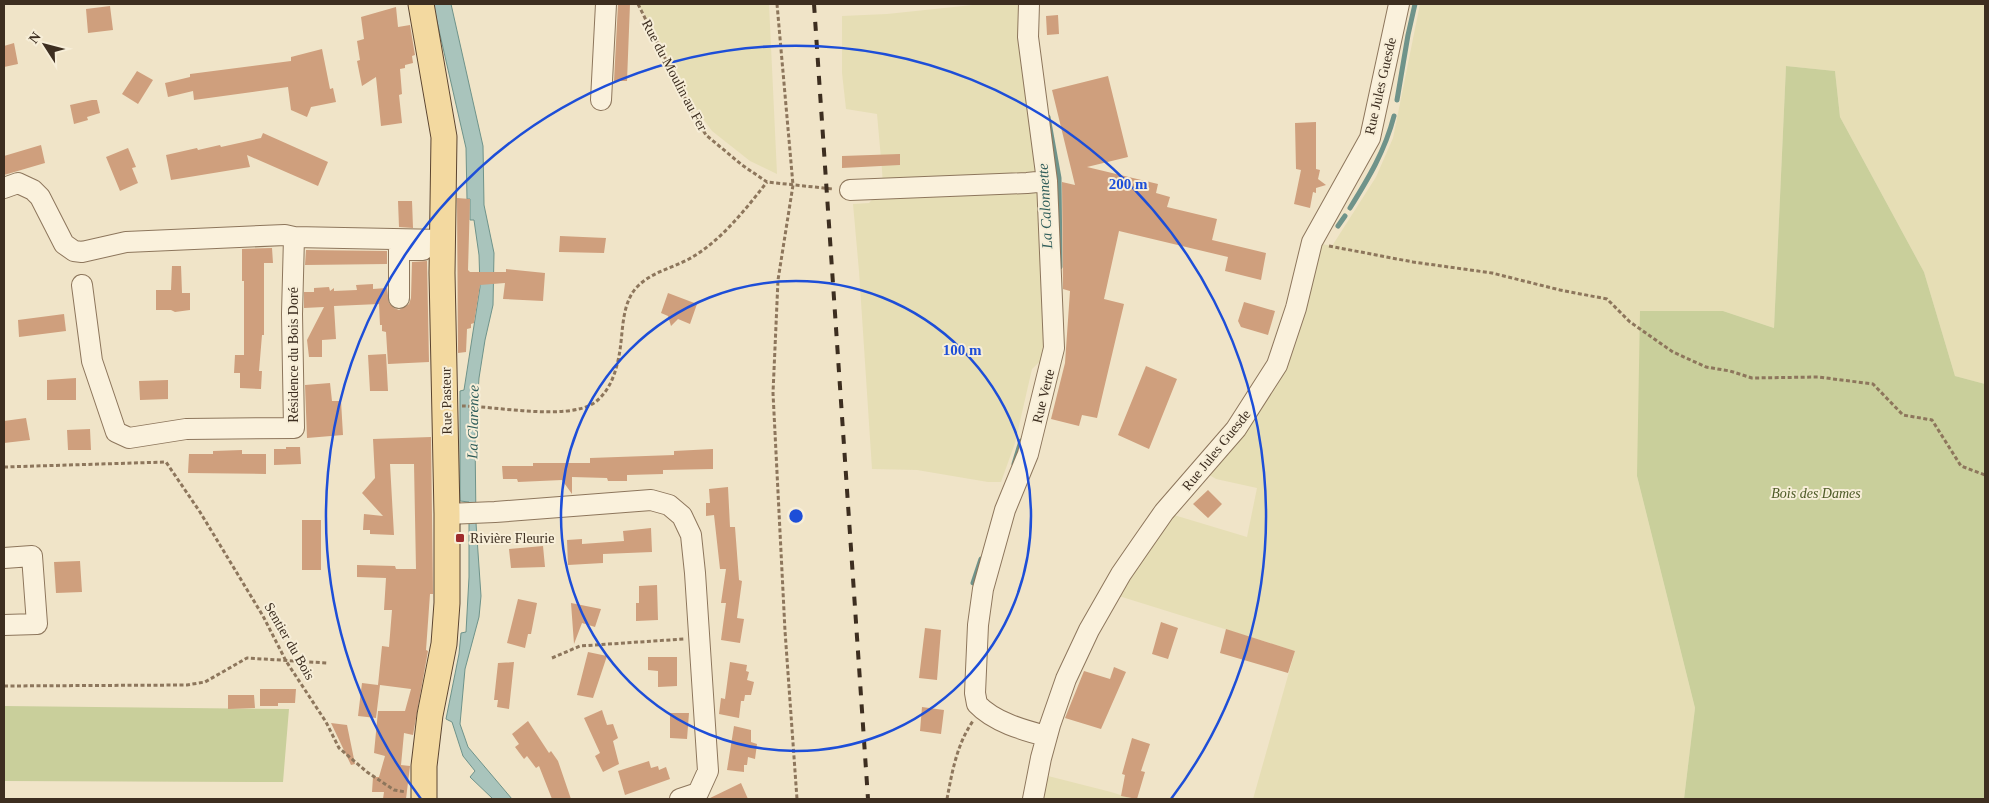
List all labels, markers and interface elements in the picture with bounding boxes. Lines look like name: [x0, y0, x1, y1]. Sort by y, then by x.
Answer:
street label: Rue du Moulin au Fer: [639, 17, 710, 134]
north arrow: [20, 20, 70, 70]
text: N: [26, 29, 44, 46]
street label: Rue Jules Guesde: [1362, 36, 1399, 136]
water label: La Calonnette: [1035, 163, 1055, 250]
text: 200 m: [1109, 176, 1148, 192]
street label: Résidence du Bois Doré: [286, 287, 301, 423]
text: 100 m: [943, 342, 982, 358]
street label: Rue Pasteur: [438, 367, 455, 435]
street label: Rue Verte: [1030, 367, 1057, 425]
water label: La Clarence: [464, 385, 482, 460]
street label: Rue Jules Guesde: [1179, 407, 1254, 494]
park label: Bois des Dames: [1771, 486, 1861, 501]
centre of rings: [787, 507, 805, 525]
place label: Rivière Fleurie: [470, 531, 554, 546]
marker: Rivière Fleurie: [454, 532, 466, 544]
street label: Sentier du Bois: [261, 600, 318, 682]

